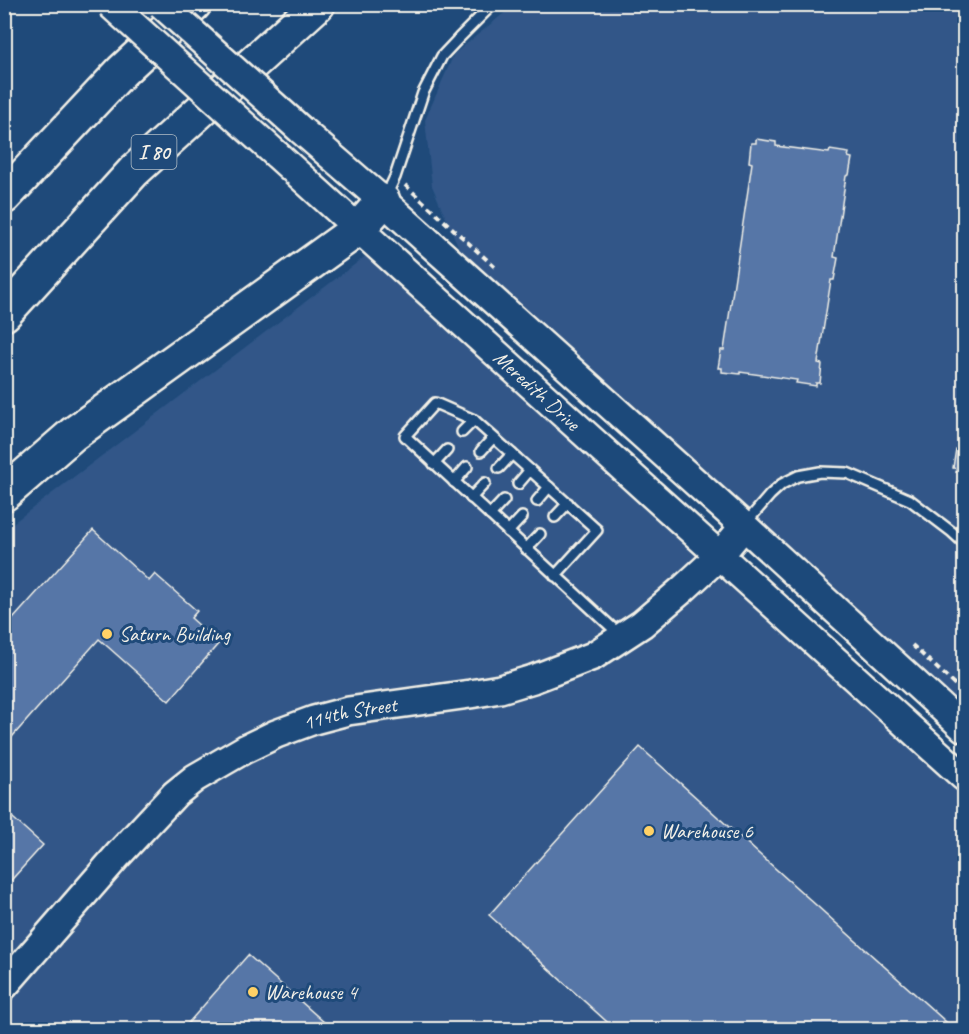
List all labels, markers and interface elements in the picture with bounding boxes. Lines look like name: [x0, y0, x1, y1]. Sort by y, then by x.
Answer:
road number: I 80: [132, 135, 176, 169]
street label: Meredith Drive: [488, 344, 586, 437]
place label: Saturn Building: [119, 621, 232, 647]
marker: Saturn Building: [100, 627, 114, 641]
street label: 114th Street: [299, 691, 400, 736]
place label: Warehouse 6: [661, 818, 753, 844]
marker: Warehouse 6: [642, 824, 656, 838]
place label: Warehouse 4: [265, 979, 359, 1005]
marker: Warehouse 4: [246, 985, 260, 999]

